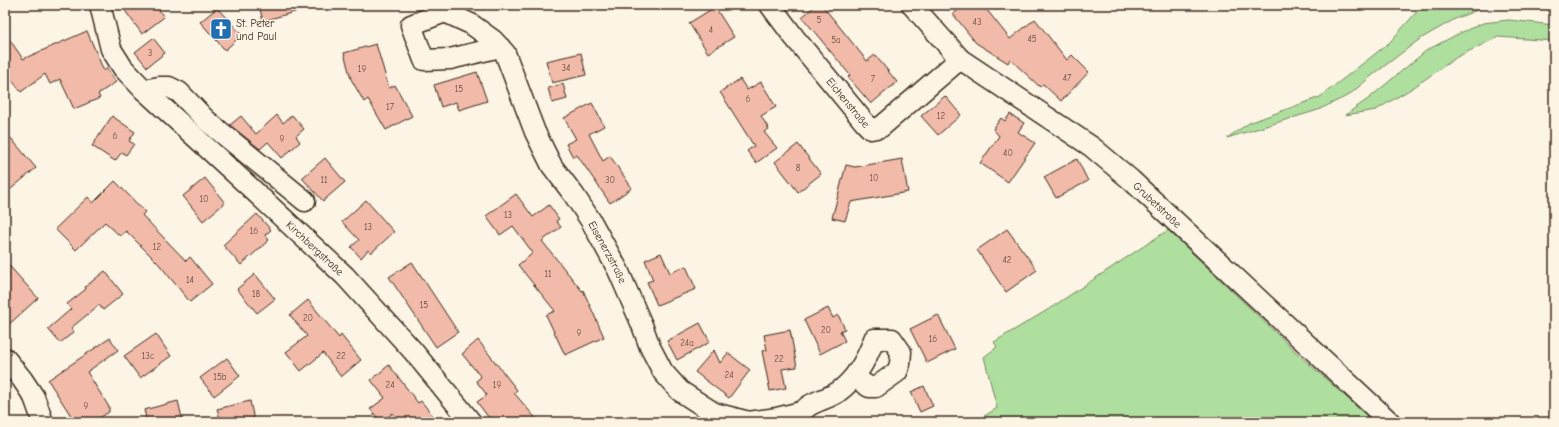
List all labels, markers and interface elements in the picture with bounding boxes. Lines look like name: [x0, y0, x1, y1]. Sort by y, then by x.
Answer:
house number: 5: [817, 15, 822, 25]
church icon: St. Peter und Paul: [208, 16, 234, 42]
place label: St. Peter und Paul: [236, 17, 277, 43]
house number: 43: [973, 17, 981, 27]
house number: 4: [709, 25, 713, 35]
house number: 45: [1027, 34, 1037, 44]
house number: 5a: [831, 35, 841, 45]
house number: 3: [148, 48, 152, 58]
house number: 34: [562, 63, 570, 73]
house number: 19: [358, 64, 366, 74]
house number: 47: [1063, 73, 1072, 83]
house number: 7: [871, 74, 876, 84]
street label: Eichenstraße: [823, 75, 872, 131]
house number: 15: [455, 84, 463, 94]
house number: 6: [746, 94, 751, 104]
house number: 17: [386, 102, 395, 112]
house number: 12: [937, 111, 945, 121]
house number: 6: [113, 131, 118, 141]
house number: 9: [280, 134, 285, 144]
house number: 40: [1003, 148, 1013, 158]
house number: 8: [796, 163, 801, 173]
house number: 10: [869, 173, 879, 183]
house number: 11: [320, 175, 328, 185]
house number: 30: [605, 175, 615, 185]
street label: Grubetstraße: [1130, 179, 1184, 231]
house number: 10: [199, 194, 209, 204]
house number: 13: [504, 210, 512, 220]
street label: Kirchbergstraße: [283, 218, 347, 279]
street label: Eisenerzstraße: [585, 219, 629, 286]
house number: 13: [364, 222, 372, 232]
house number: 16: [250, 226, 258, 236]
house number: 12: [153, 242, 161, 252]
house number: 42: [1002, 255, 1012, 265]
house number: 11: [544, 269, 552, 279]
house number: 14: [186, 275, 194, 285]
house number: 18: [252, 289, 260, 299]
house number: 15: [420, 300, 428, 310]
house number: 20: [303, 313, 313, 323]
house number: 20: [821, 325, 831, 335]
house number: 9: [577, 328, 582, 338]
house number: 16: [929, 334, 937, 344]
house number: 24a: [680, 338, 694, 348]
house number: 13c: [142, 351, 155, 361]
house number: 22: [336, 351, 346, 361]
house number: 22: [774, 354, 784, 364]
house number: 24: [724, 370, 734, 380]
house number: 15b: [213, 372, 227, 382]
house number: 24: [385, 380, 395, 390]
house number: 19: [493, 380, 501, 390]
house number: 9: [84, 401, 89, 411]

